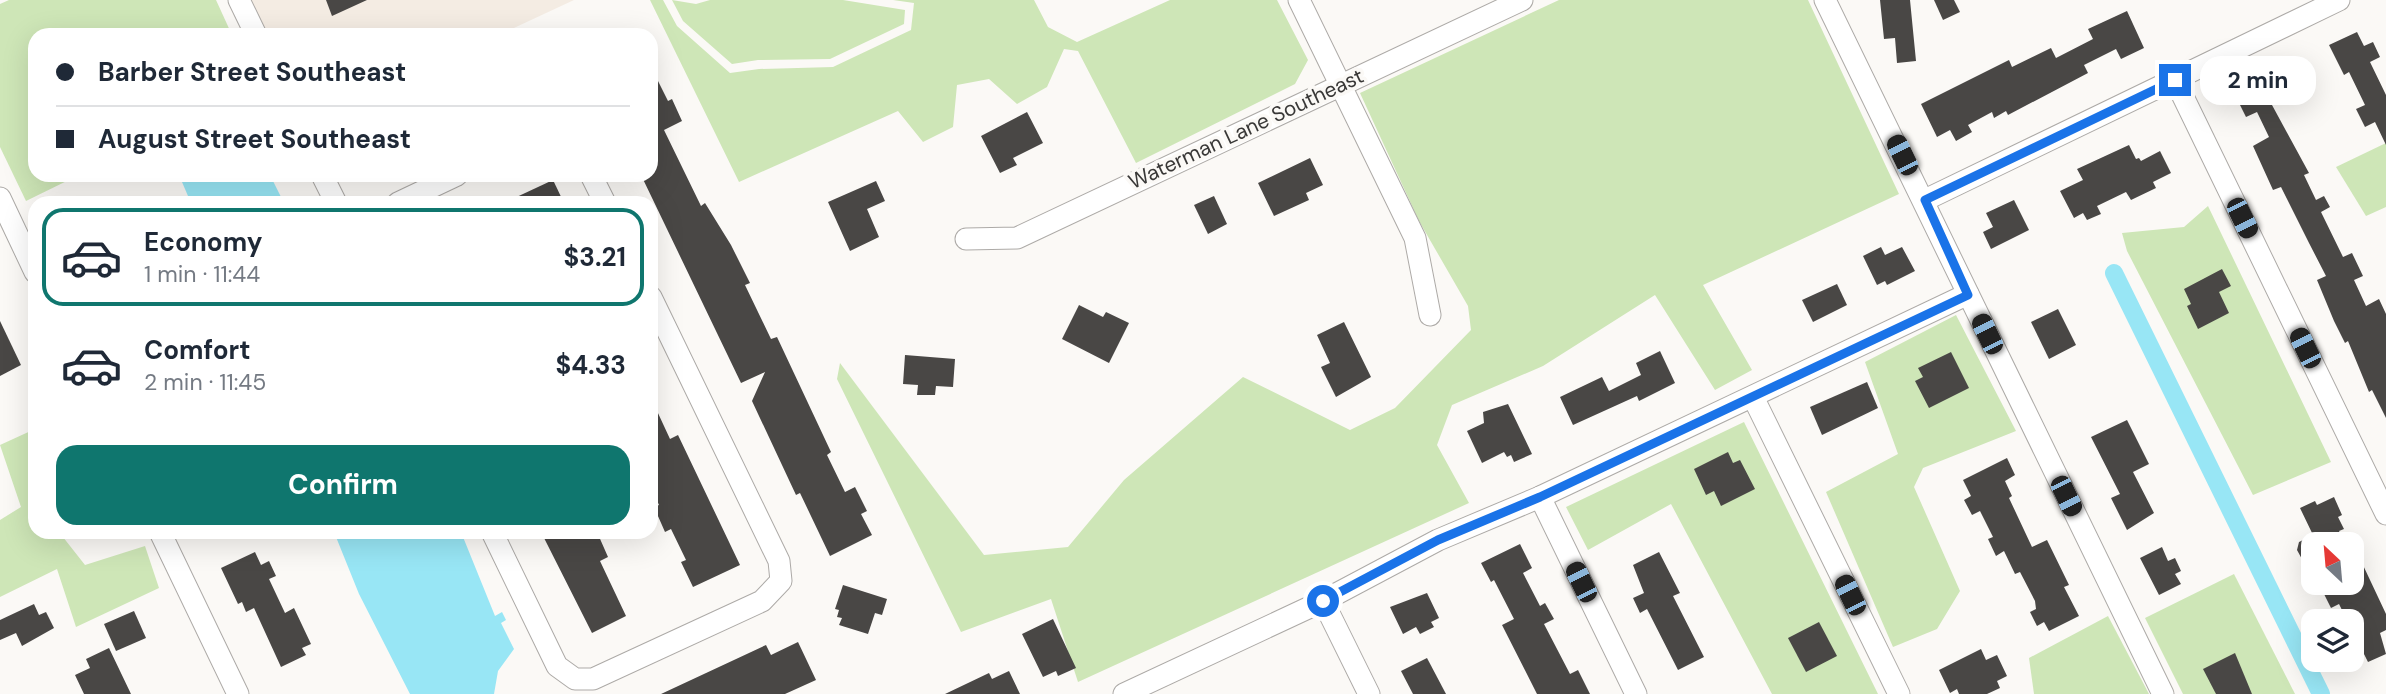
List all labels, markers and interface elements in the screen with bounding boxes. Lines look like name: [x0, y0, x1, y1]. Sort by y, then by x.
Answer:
text: Barber Street Southeast: [98, 55, 406, 89]
callout: 2 min: [2200, 56, 2315, 104]
street label: Waterman Lane Southeast: [1124, 62, 1368, 196]
route end: [2159, 64, 2191, 96]
text: 2 min: [2228, 65, 2288, 95]
text: August Street Southeast: [98, 122, 411, 156]
car: [1884, 132, 1921, 178]
car: [2224, 195, 2261, 241]
text: Economy: [144, 225, 262, 259]
icon: car: [60, 226, 123, 289]
text: $3.21: [564, 240, 626, 274]
text: 1 min · 11:44: [144, 259, 260, 289]
car: [1969, 311, 2006, 357]
car: [2287, 325, 2324, 371]
text: Comfort: [144, 333, 250, 367]
icon: car: [60, 334, 123, 397]
text: $4.33: [555, 348, 626, 382]
text: 2 min · 11:45: [144, 367, 266, 397]
button: Confirm: [56, 445, 630, 525]
car: [2048, 473, 2085, 519]
north arrow: [2301, 532, 2364, 595]
map controls: [2301, 532, 2364, 672]
car: [1563, 559, 1600, 605]
car: [1832, 572, 1869, 618]
route start: [1307, 585, 1339, 617]
button: layers: [2301, 609, 2364, 672]

